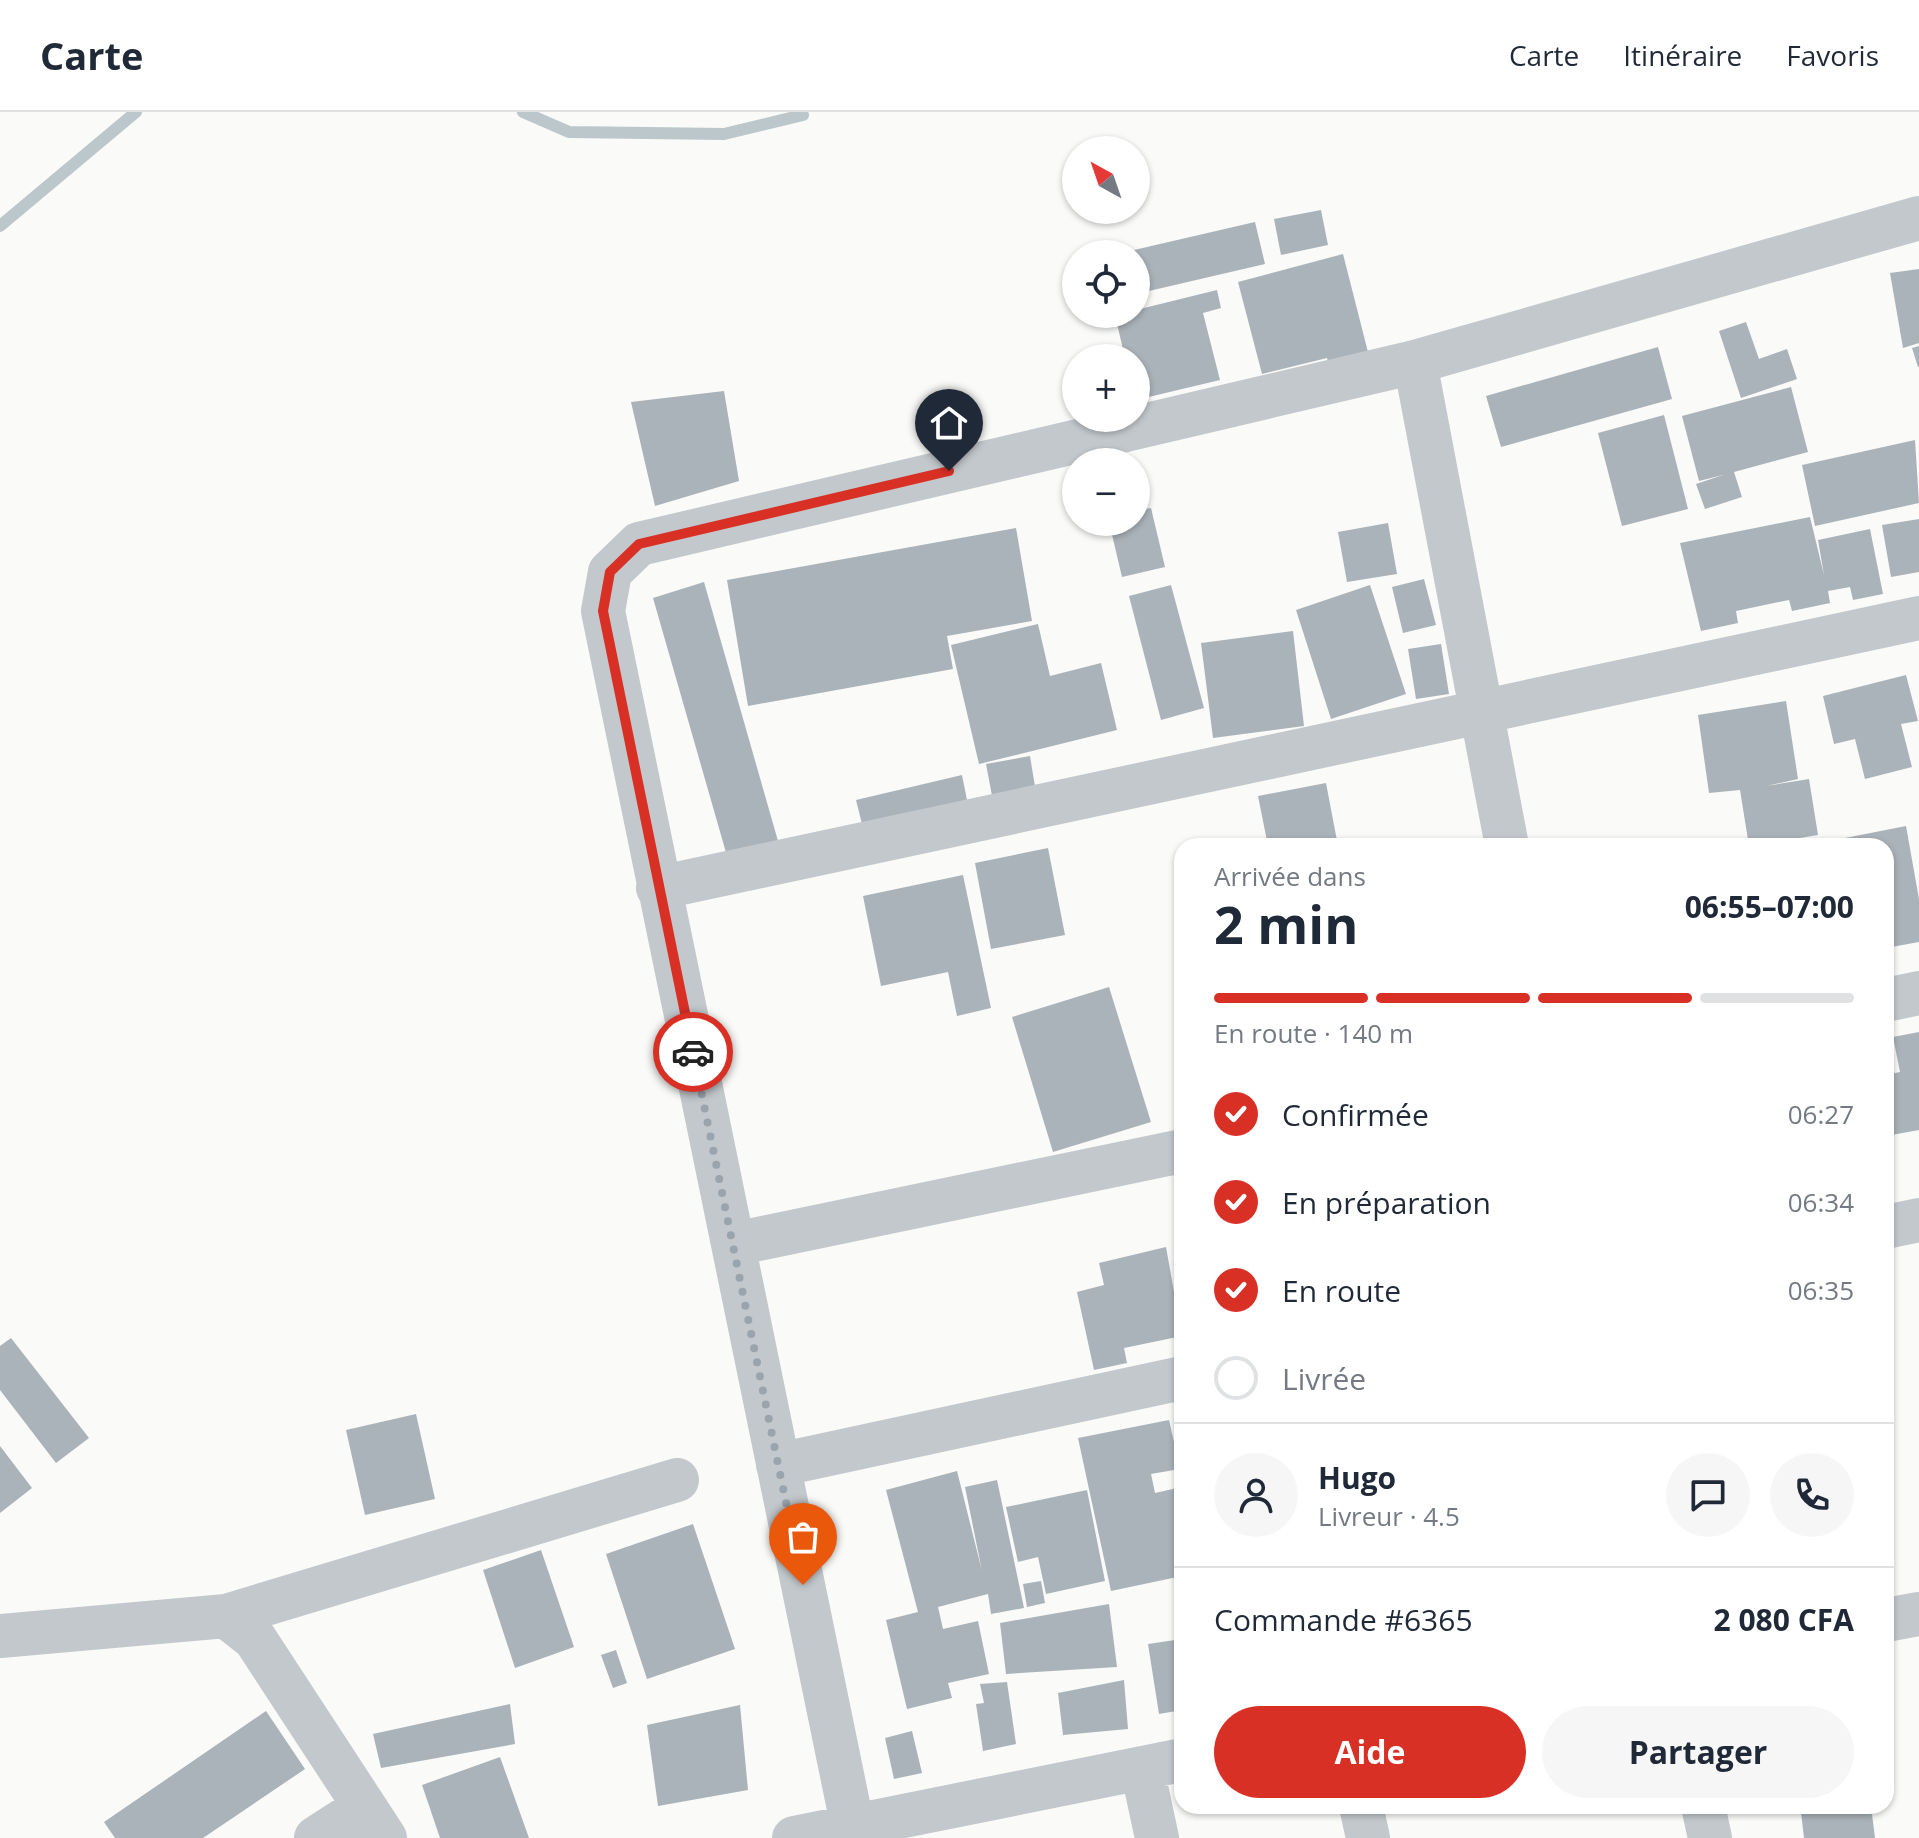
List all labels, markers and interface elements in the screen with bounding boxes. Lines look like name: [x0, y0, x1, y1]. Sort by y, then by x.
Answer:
text: Carte: [40, 29, 143, 81]
text: Carte: [1509, 36, 1579, 74]
text: Itinéraire: [1623, 36, 1742, 74]
text: Favoris: [1786, 36, 1879, 74]
north arrow: [1062, 136, 1150, 224]
map controls: [1062, 136, 1150, 536]
button: locate: [1062, 240, 1150, 328]
button: +: [1062, 344, 1150, 432]
pin: [915, 389, 983, 471]
icon: home: [927, 401, 971, 445]
button: −: [1062, 448, 1150, 536]
text: Arrivée dans: [1214, 858, 1366, 894]
text: 06:55–07:00: [1685, 886, 1854, 927]
text: 2 min: [1214, 888, 1358, 959]
courier: [653, 1012, 733, 1092]
text: En route · 140 m: [1214, 1015, 1413, 1051]
icon: car: [671, 1030, 715, 1074]
icon: check: [1214, 1092, 1258, 1136]
text: Confirmée: [1282, 1094, 1429, 1135]
text: 06:27: [1788, 1096, 1854, 1132]
icon: check: [1214, 1180, 1258, 1224]
text: En préparation: [1282, 1182, 1491, 1223]
text: 06:34: [1788, 1184, 1854, 1220]
icon: check: [1214, 1268, 1258, 1312]
text: En route: [1282, 1270, 1401, 1311]
text: 06:35: [1788, 1272, 1854, 1308]
text: Livrée: [1282, 1358, 1366, 1399]
button: person: [1214, 1453, 1298, 1537]
button: chat: [1666, 1453, 1750, 1537]
button: phone: [1770, 1453, 1854, 1537]
text: Hugo: [1318, 1457, 1396, 1498]
text: Livreur · 4.5: [1318, 1498, 1460, 1534]
pin: [769, 1503, 837, 1585]
icon: bag: [781, 1515, 825, 1559]
text: Commande #6365: [1214, 1599, 1473, 1640]
text: 2 080 CFA: [1714, 1599, 1854, 1640]
button: Aide: [1214, 1706, 1526, 1798]
button: Partager: [1542, 1706, 1854, 1798]

